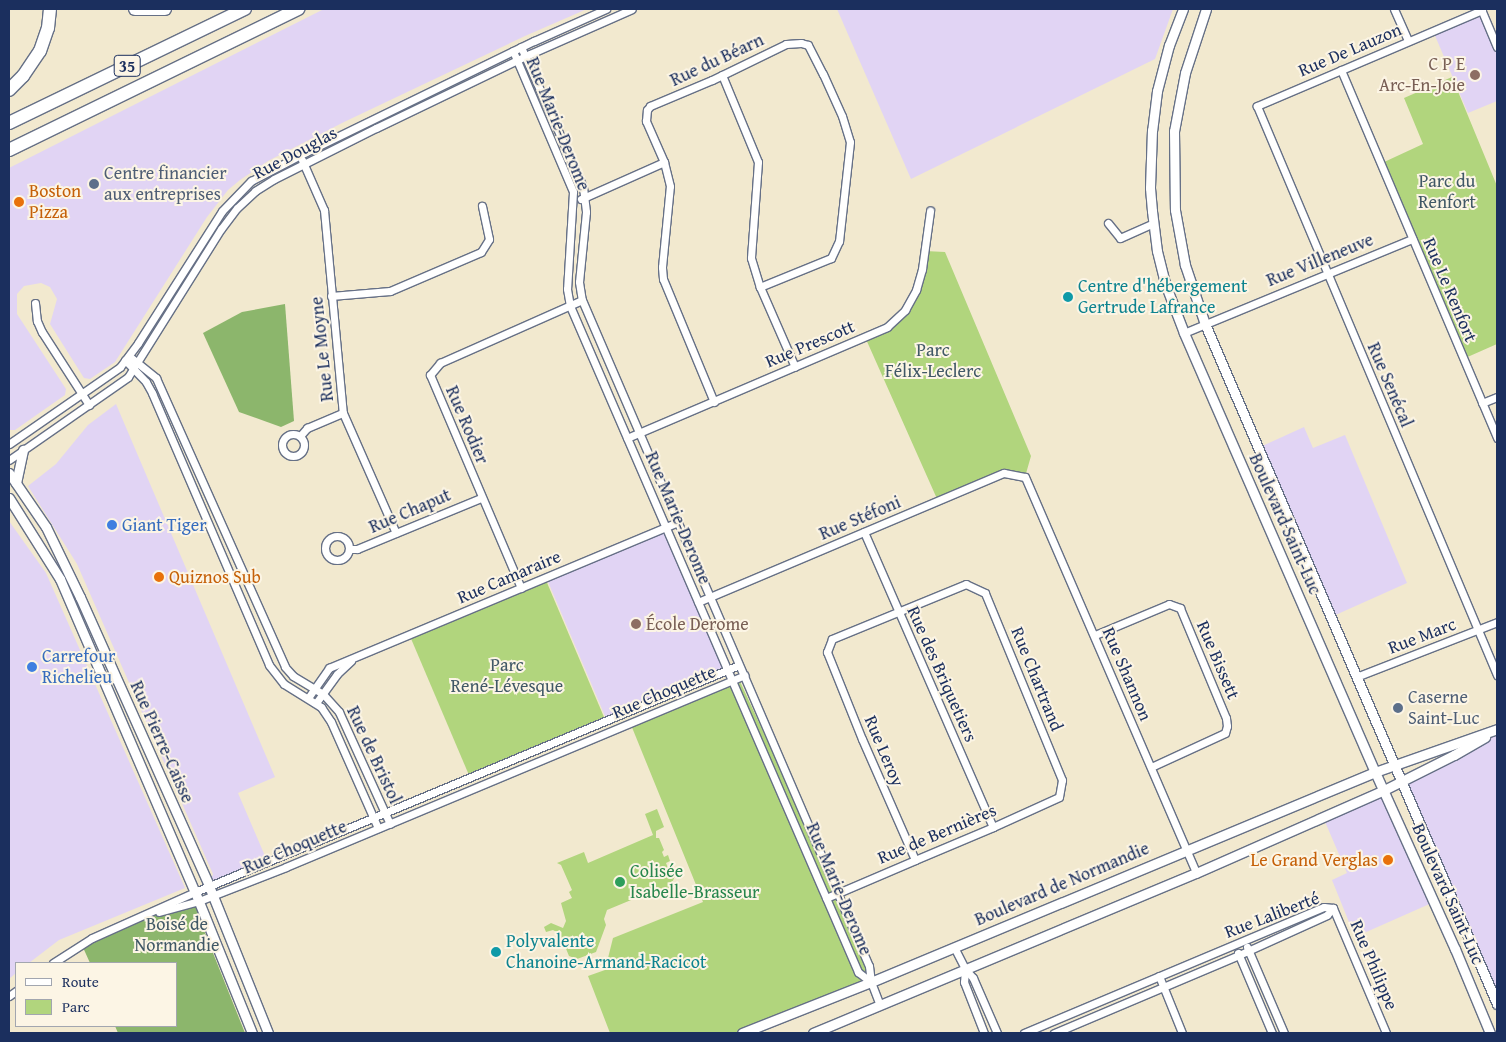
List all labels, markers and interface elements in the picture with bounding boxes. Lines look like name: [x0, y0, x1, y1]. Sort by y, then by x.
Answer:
street label: Rue De Lauzon: [1295, 19, 1405, 81]
street label: Rue du Béarn: [667, 29, 767, 91]
road number: 35: [113, 52, 141, 80]
street label: Rue Marie-Derome: [521, 54, 595, 194]
place label: C P E Arc-En-Joie: [1379, 54, 1465, 96]
marker: C P E Arc-En-Joie: [1469, 69, 1481, 81]
street label: Rue Douglas: [249, 122, 341, 184]
place label: Centre financier aux entreprises: [104, 163, 227, 205]
park label: Parc du Renfort: [1418, 171, 1476, 213]
marker: Centre financier aux entreprises: [88, 178, 100, 190]
place label: Boston Pizza: [29, 181, 81, 223]
marker: Boston Pizza: [13, 196, 25, 208]
street label: Rue Villeneuve: [1263, 229, 1377, 291]
street label: Rue Le Renfort: [1418, 235, 1482, 345]
place label: Centre d'hébergement Gertrude Lafrance: [1078, 276, 1247, 318]
marker: Centre d'hébergement Gertrude Lafrance: [1062, 291, 1074, 303]
street label: Rue Le Moyne: [306, 296, 338, 402]
street label: Rue Prescott: [762, 316, 858, 372]
street label: Rue Senécal: [1363, 339, 1417, 431]
park label: Parc Félix-Leclerc: [885, 340, 981, 382]
street label: Rue Rodier: [441, 383, 493, 467]
street label: Rue Marie-Derome: [640, 449, 716, 587]
street label: Boulevard Saint-Luc: [1244, 450, 1326, 598]
street label: Rue Chaput: [366, 484, 454, 538]
street label: Rue Stéfoni: [816, 491, 904, 545]
place label: Giant Tiger: [122, 514, 207, 536]
marker: Giant Tiger: [106, 519, 118, 531]
street label: Rue Camaraire: [454, 545, 564, 609]
place label: Quiznos Sub: [169, 566, 261, 588]
marker: Quiznos Sub: [153, 571, 165, 583]
street label: Rue des Briquetiers: [902, 603, 982, 745]
place label: École Derome: [646, 613, 749, 635]
street label: Rue Marc: [1385, 613, 1459, 659]
street label: Rue Bissett: [1192, 617, 1244, 703]
marker: École Derome: [630, 618, 642, 630]
street label: Rue Chartrand: [1006, 624, 1068, 734]
street label: Rue Shannon: [1098, 624, 1156, 724]
place label: Carrefour Richelieu: [42, 646, 115, 689]
park label: Parc René-Lévesque: [451, 655, 563, 698]
street label: Rue Choquette: [609, 660, 719, 724]
marker: Carrefour Richelieu: [26, 661, 38, 673]
street label: Rue Pierre-Caisse: [126, 678, 198, 806]
place label: Caserne Saint-Luc: [1408, 687, 1479, 730]
marker: Caserne Saint-Luc: [1392, 702, 1404, 714]
street label: Rue de Bristol: [342, 703, 406, 807]
street label: Rue Leroy: [859, 712, 909, 790]
street label: Rue de Bernières: [874, 799, 1000, 869]
street label: Rue Choquette: [240, 815, 350, 879]
street label: Rue Marie-Derome: [801, 820, 877, 958]
street label: Boulevard Saint-Luc: [1407, 820, 1489, 968]
street label: Boulevard de Normandie: [972, 837, 1152, 931]
place label: Le Grand Verglas: [1251, 849, 1378, 871]
marker: Le Grand Verglas: [1382, 854, 1394, 866]
place label: Colisée Isabelle-Brasseur: [630, 861, 760, 904]
marker: Colisée Isabelle-Brasseur: [614, 876, 626, 888]
street label: Rue Laliberté: [1222, 887, 1322, 943]
park label: Boisé de Normandie: [135, 914, 219, 956]
street label: Rue Philippe: [1345, 917, 1403, 1013]
place label: Polyvalente Chanoine-Armand-Racicot: [506, 931, 706, 974]
marker: Polyvalente Chanoine-Armand-Racicot: [490, 946, 502, 958]
legend: [15, 962, 178, 1027]
text: Route: [62, 971, 99, 992]
text: Parc: [62, 996, 90, 1017]

